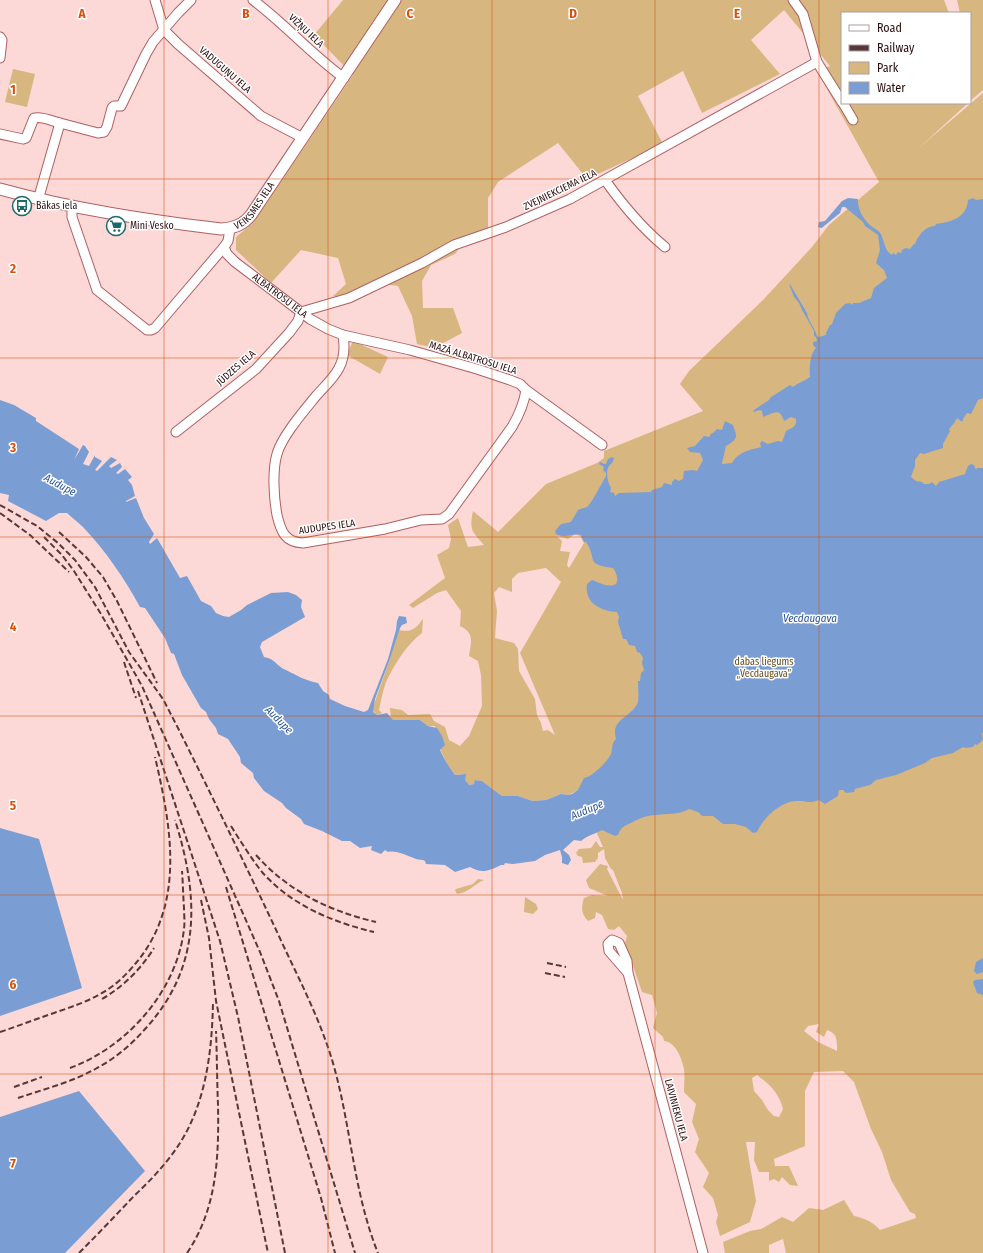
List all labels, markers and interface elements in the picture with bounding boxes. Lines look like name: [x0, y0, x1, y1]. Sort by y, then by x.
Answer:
text: A: [77, 6, 86, 21]
text: B: [242, 6, 250, 21]
text: C: [407, 6, 414, 21]
text: D: [569, 6, 577, 21]
text: E: [734, 6, 740, 21]
street label: VIŽŅU IELA: [285, 10, 328, 52]
legend: [841, 12, 971, 104]
text: Road: [877, 21, 902, 35]
text: Railway: [877, 41, 915, 55]
street label: VADUGUŅU IELA: [196, 44, 254, 97]
text: Park: [877, 61, 899, 75]
text: Water: [877, 81, 906, 95]
text: 1: [10, 82, 16, 97]
street label: ZVEJNIEKCIEMA IELA: [522, 167, 599, 213]
street label: VEIKSMES IELA: [232, 179, 278, 232]
bus stop icon: Bākas iela: [11, 195, 33, 217]
place label: Bākas iela: [36, 200, 77, 212]
supermarket icon: Mini Vesko: [105, 215, 127, 237]
place label: Mini Vesko: [130, 220, 174, 232]
text: 2: [9, 261, 16, 276]
street label: ALBATROSU IELA: [250, 271, 310, 321]
street label: MAZĀ ALBATROSU IELA: [428, 338, 519, 377]
street label: JŪDZES IELA: [213, 347, 259, 388]
text: 3: [9, 440, 16, 455]
water label: Audupe: [41, 471, 78, 499]
street label: AUDUPES IELA: [298, 517, 357, 537]
water label: Vecdaugava: [783, 612, 837, 625]
text: 4: [10, 619, 17, 634]
park label: dabas liegums „Vecdaugava”: [735, 656, 793, 680]
water label: Audupe: [262, 703, 296, 737]
water label: Audupe: [568, 797, 605, 823]
text: 5: [10, 798, 16, 813]
text: 6: [10, 977, 17, 992]
street label: LAIVINIEKU IELA: [662, 1078, 690, 1143]
text: 7: [10, 1156, 16, 1171]

